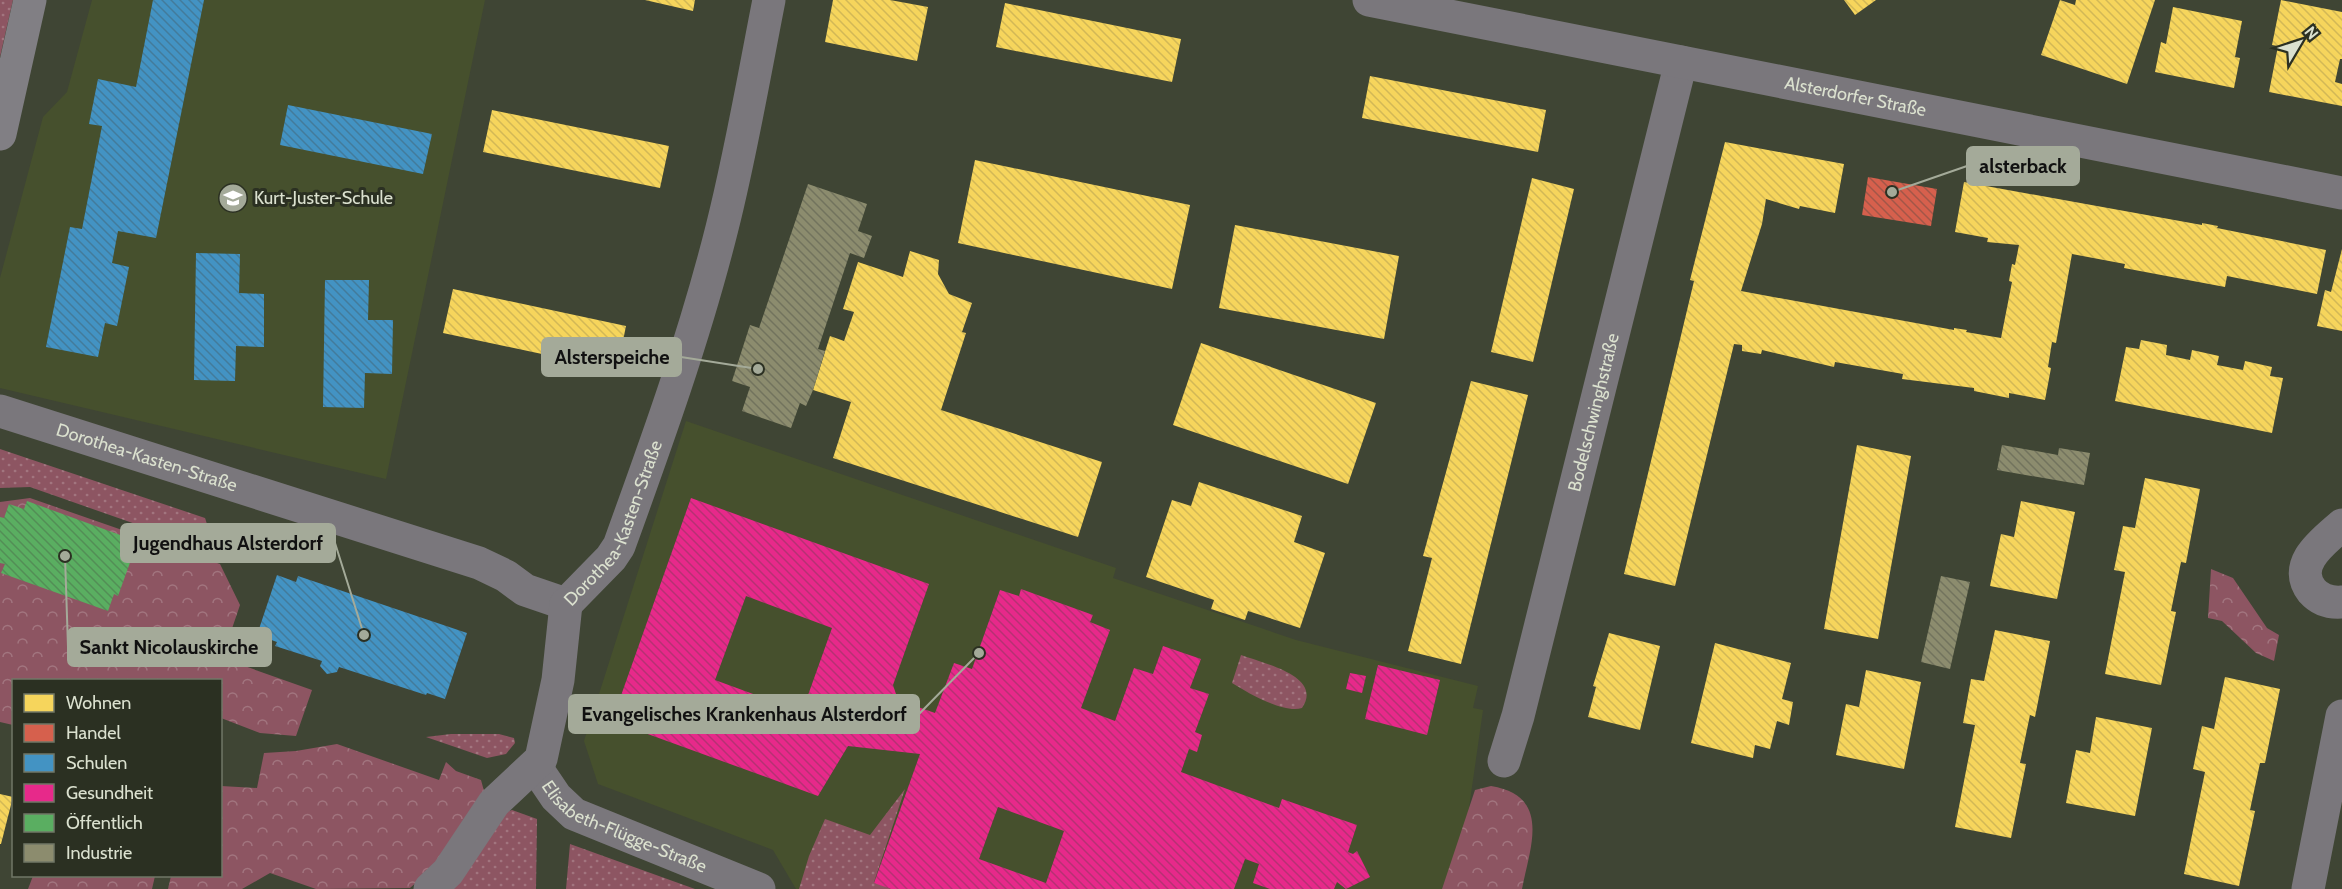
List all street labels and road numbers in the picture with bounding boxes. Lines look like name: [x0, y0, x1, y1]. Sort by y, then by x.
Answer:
street label: Alsterdorfer Straße: [1783, 72, 1928, 121]
street label: Bodelschwinghstraße: [1563, 331, 1624, 494]
street label: Dorothea-Kasten-Straße: [54, 419, 240, 497]
street label: Dorothea-Kasten-Straße: [559, 437, 667, 610]
street label: Elisabeth-Flügge-Straße: [537, 776, 710, 878]

